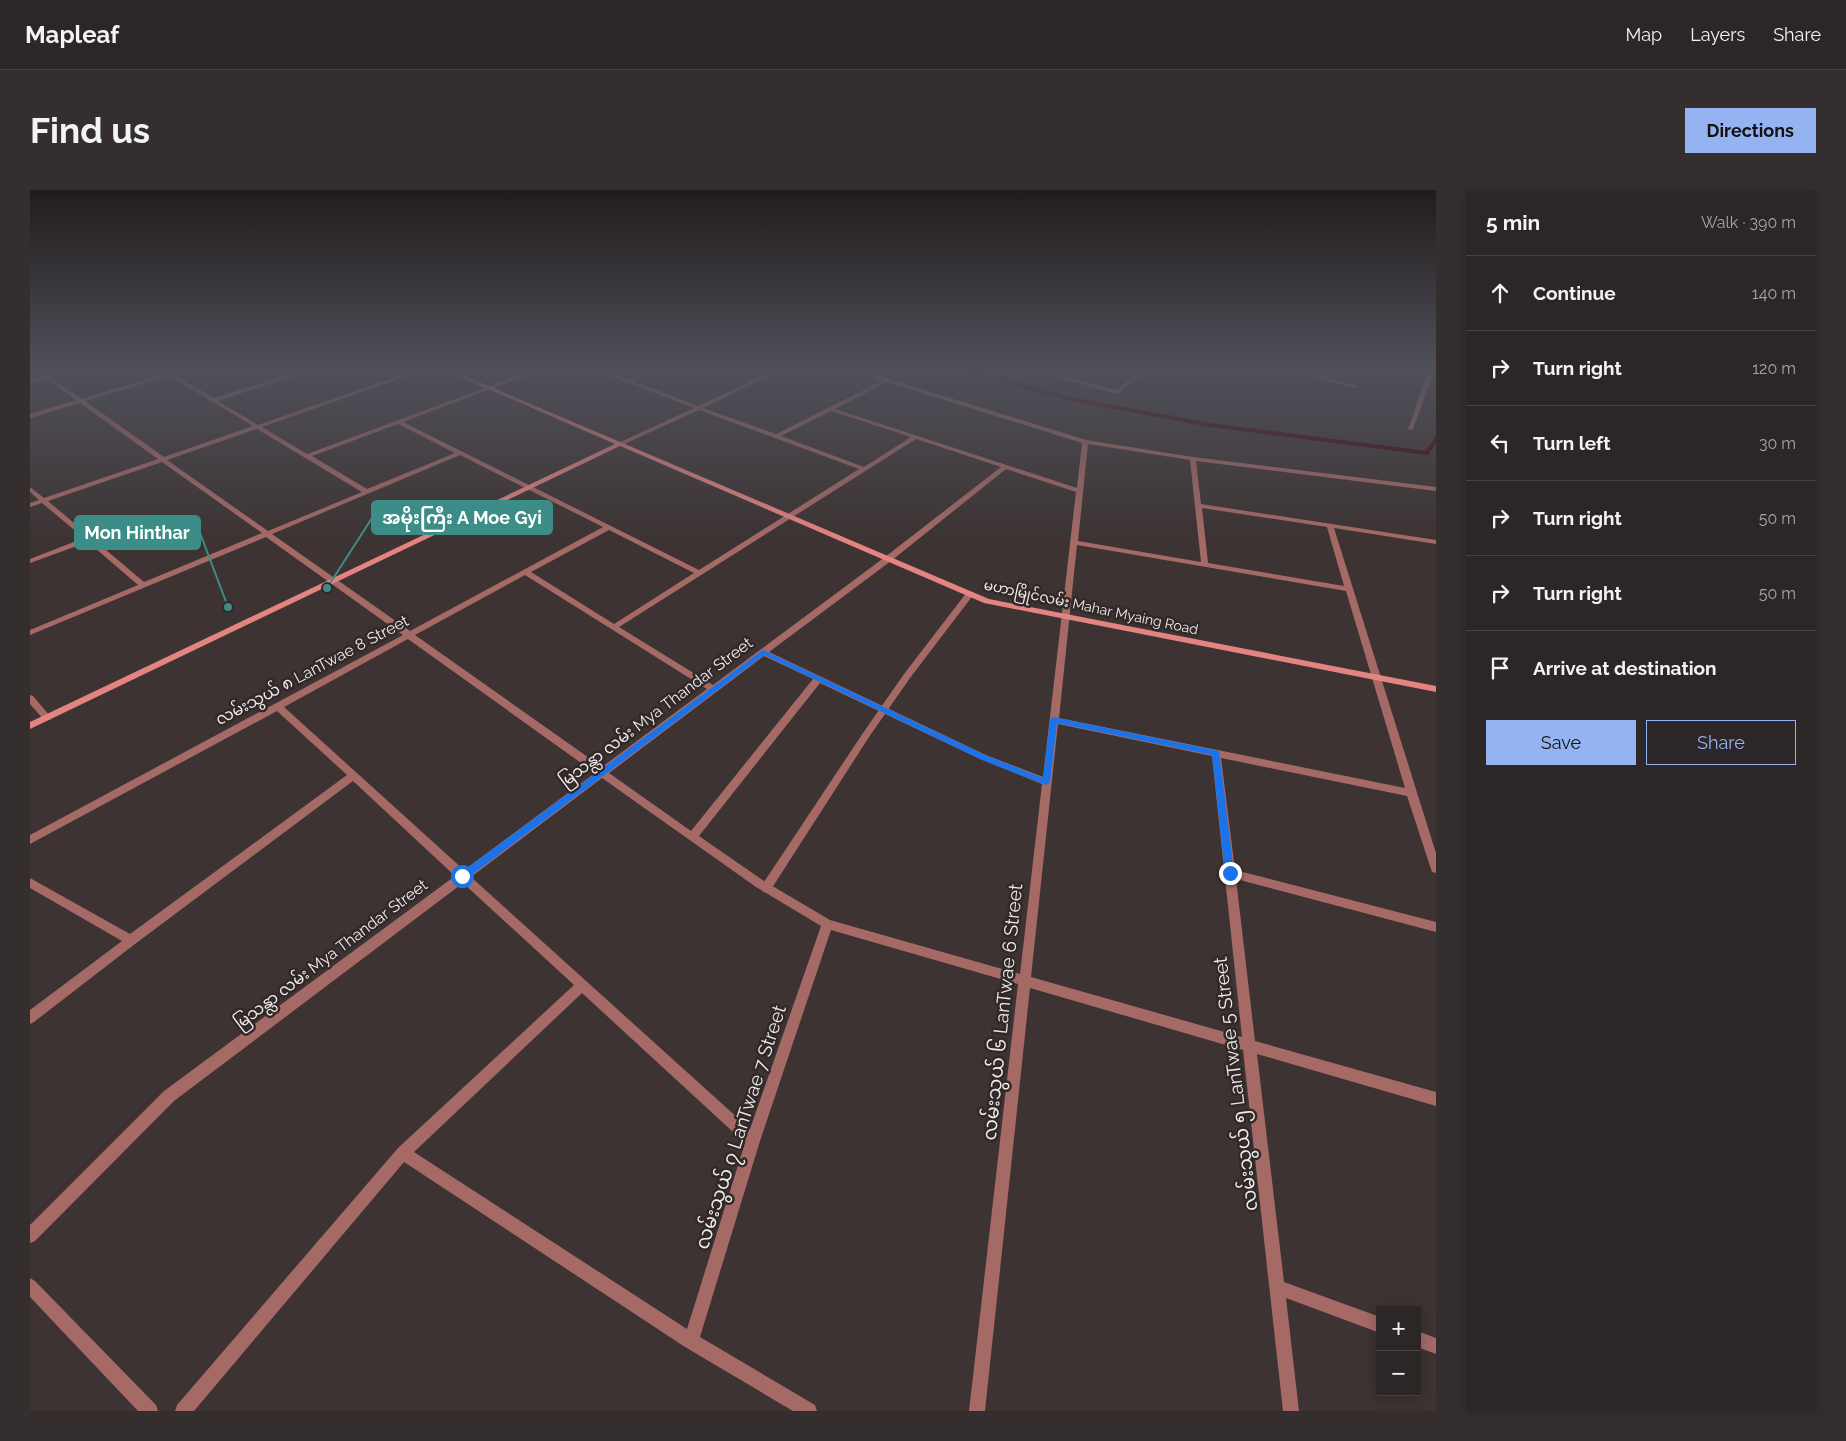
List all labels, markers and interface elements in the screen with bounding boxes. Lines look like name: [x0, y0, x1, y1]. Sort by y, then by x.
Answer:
text: Mapleaf: [25, 20, 119, 49]
text: Map: [1626, 24, 1662, 45]
text: Layers: [1690, 24, 1745, 45]
text: Share: [1773, 24, 1821, 45]
button: Directions: [1685, 108, 1816, 153]
text: Find us: [30, 110, 150, 151]
text: 5 min: [1486, 210, 1540, 235]
text: Walk · 390 m: [1701, 213, 1796, 232]
icon: ahead: [1486, 279, 1514, 307]
text: Continue: [1533, 282, 1616, 304]
text: 140 m: [1752, 284, 1796, 303]
icon: right: [1486, 354, 1514, 382]
text: Turn right: [1533, 357, 1622, 379]
text: 120 m: [1752, 359, 1796, 378]
icon: left: [1486, 429, 1514, 457]
text: Turn left: [1533, 432, 1610, 454]
text: 30 m: [1759, 434, 1796, 453]
callout: အမိုးကြီး A Moe Gyi: [372, 501, 552, 534]
icon: right: [1486, 504, 1514, 532]
text: အမိုးကြီး A Moe Gyi: [382, 506, 542, 532]
text: Turn right: [1533, 507, 1622, 529]
text: 50 m: [1759, 509, 1796, 528]
callout: Mon Hinthar: [75, 516, 200, 549]
text: Mon Hinthar: [84, 522, 190, 543]
street label: မဟာမြိုင်လမ်း Mahar Myaing Road: [982, 574, 1200, 641]
icon: right: [1486, 579, 1514, 607]
text: Turn right: [1533, 582, 1622, 604]
text: 50 m: [1759, 584, 1796, 603]
street label: လမ်းသွယ် ၈ LanTwae 8 Street: [211, 609, 414, 733]
street label: မြသန္လာ လမ်း Mya Thandar Street: [555, 631, 759, 794]
icon: arrive: [1486, 654, 1514, 682]
text: Arrive at destination: [1533, 657, 1717, 679]
button: Save: [1486, 720, 1636, 765]
button: Share: [1646, 720, 1796, 765]
route end: [1219, 862, 1242, 885]
route start: [451, 865, 474, 888]
street label: မြသန္လာ လမ်း Mya Thandar Street: [230, 873, 434, 1036]
street label: လမ်းသွယ် ၆ LanTwae 6 Street: [975, 882, 1031, 1142]
street label: လမ်းသွယ် ၅ LanTwae 5 Street: [1205, 954, 1266, 1213]
street label: လမ်းသွယ် ၇ LanTwae 7 Street: [687, 1001, 795, 1253]
map controls: [1376, 1306, 1421, 1396]
button: +: [1376, 1306, 1421, 1351]
button: −: [1376, 1351, 1421, 1396]

